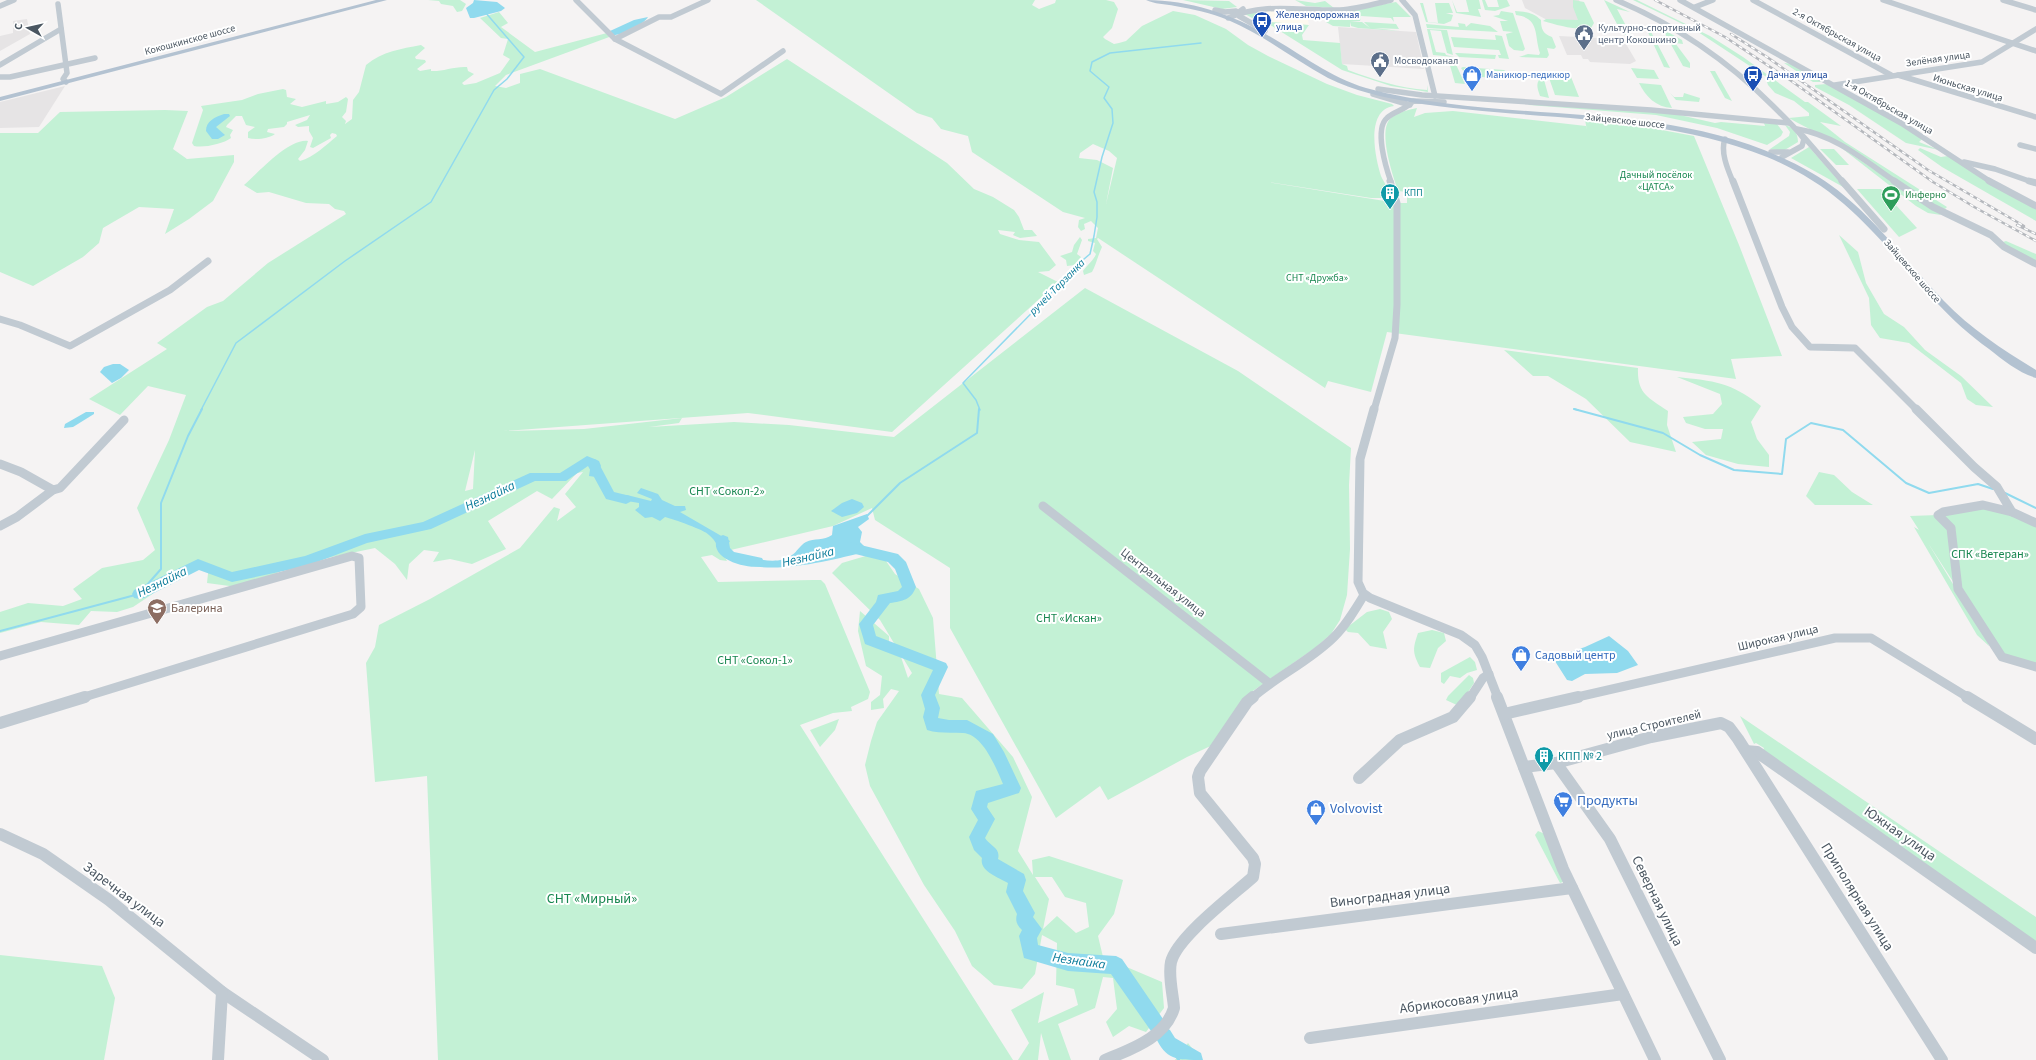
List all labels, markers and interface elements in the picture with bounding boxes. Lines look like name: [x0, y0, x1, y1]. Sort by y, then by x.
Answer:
street label: 2-я Октябрьская улица: [1790, 5, 1884, 65]
north arrow: [8, 8, 48, 48]
place label: Железнодорожная улица: [1276, 8, 1359, 34]
bus stop icon: Железнодорожная улица: [1251, 10, 1273, 38]
street label: Кокошкинское шоссе: [143, 21, 237, 59]
place label: Культурно-спортивный центр Кокошкино: [1598, 21, 1701, 47]
text: С: [11, 22, 27, 31]
public building icon: Культурно-спортивный центр Кокошкино: [1573, 23, 1595, 51]
street label: Зелёная улица: [1905, 48, 1971, 70]
public building icon: Мосводоканал: [1369, 50, 1391, 78]
place label: Мосводоканал: [1394, 54, 1458, 68]
shop icon: Маникюр-педикюр: [1461, 64, 1483, 92]
bus stop icon: Дачная улица: [1742, 64, 1764, 92]
place label: Маникюр-педикюр: [1486, 68, 1570, 82]
place label: Дачная улица: [1767, 68, 1828, 82]
street label: Июньская улица: [1931, 71, 2005, 105]
street label: 1-я Октябрьская улица: [1842, 76, 1936, 138]
street label: Зайцевское шоссе: [1584, 110, 1666, 132]
park label: Дачный посёлок «ЦАТСА»: [1620, 168, 1692, 194]
building icon: КПП: [1379, 182, 1401, 210]
sports icon: Инферно: [1880, 184, 1902, 212]
place label: КПП: [1404, 186, 1423, 200]
place label: Инферно: [1905, 188, 1946, 202]
street label: Зайцевское шоссе: [1880, 236, 1944, 306]
water label: ручей Тарзанка: [1025, 256, 1088, 319]
park label: СНТ «Дружба»: [1286, 271, 1348, 285]
water label: Незнайка: [462, 477, 518, 515]
park label: СНТ «Сокол-2»: [689, 483, 765, 500]
water label: Незнайка: [780, 542, 836, 572]
street label: Центральная улица: [1117, 544, 1209, 622]
park label: СПК «Ветеран»: [1951, 546, 2029, 563]
water label: Незнайка: [134, 562, 190, 602]
school or university icon: Балерина: [146, 597, 168, 625]
place label: Балерина: [171, 600, 223, 617]
park label: СНТ «Искан»: [1036, 610, 1102, 627]
street label: Широкая улица: [1736, 620, 1820, 656]
shop icon: Садовый центр: [1510, 644, 1532, 672]
place label: Садовый центр: [1535, 647, 1616, 664]
park label: СНТ «Сокол-1»: [717, 652, 793, 669]
street label: улица Строителей: [1605, 706, 1703, 744]
building icon: КПП № 2: [1533, 745, 1555, 773]
place label: КПП № 2: [1558, 748, 1602, 765]
supermarket icon: Продукты: [1552, 790, 1574, 818]
place label: Продукты: [1577, 791, 1638, 811]
shop icon: Volvovist: [1305, 798, 1327, 826]
place label: Volvovist: [1330, 799, 1383, 819]
street label: Южная улица: [1860, 802, 1940, 866]
street label: Приполярная улица: [1816, 839, 1898, 955]
street label: Северная улица: [1626, 852, 1688, 950]
street label: Заречная улица: [79, 857, 169, 933]
street label: Виноградная улица: [1329, 879, 1451, 913]
park label: СНТ «Мирный»: [547, 889, 637, 909]
water label: Незнайка: [1051, 948, 1107, 974]
street label: Абрикосовая улица: [1398, 983, 1520, 1019]

